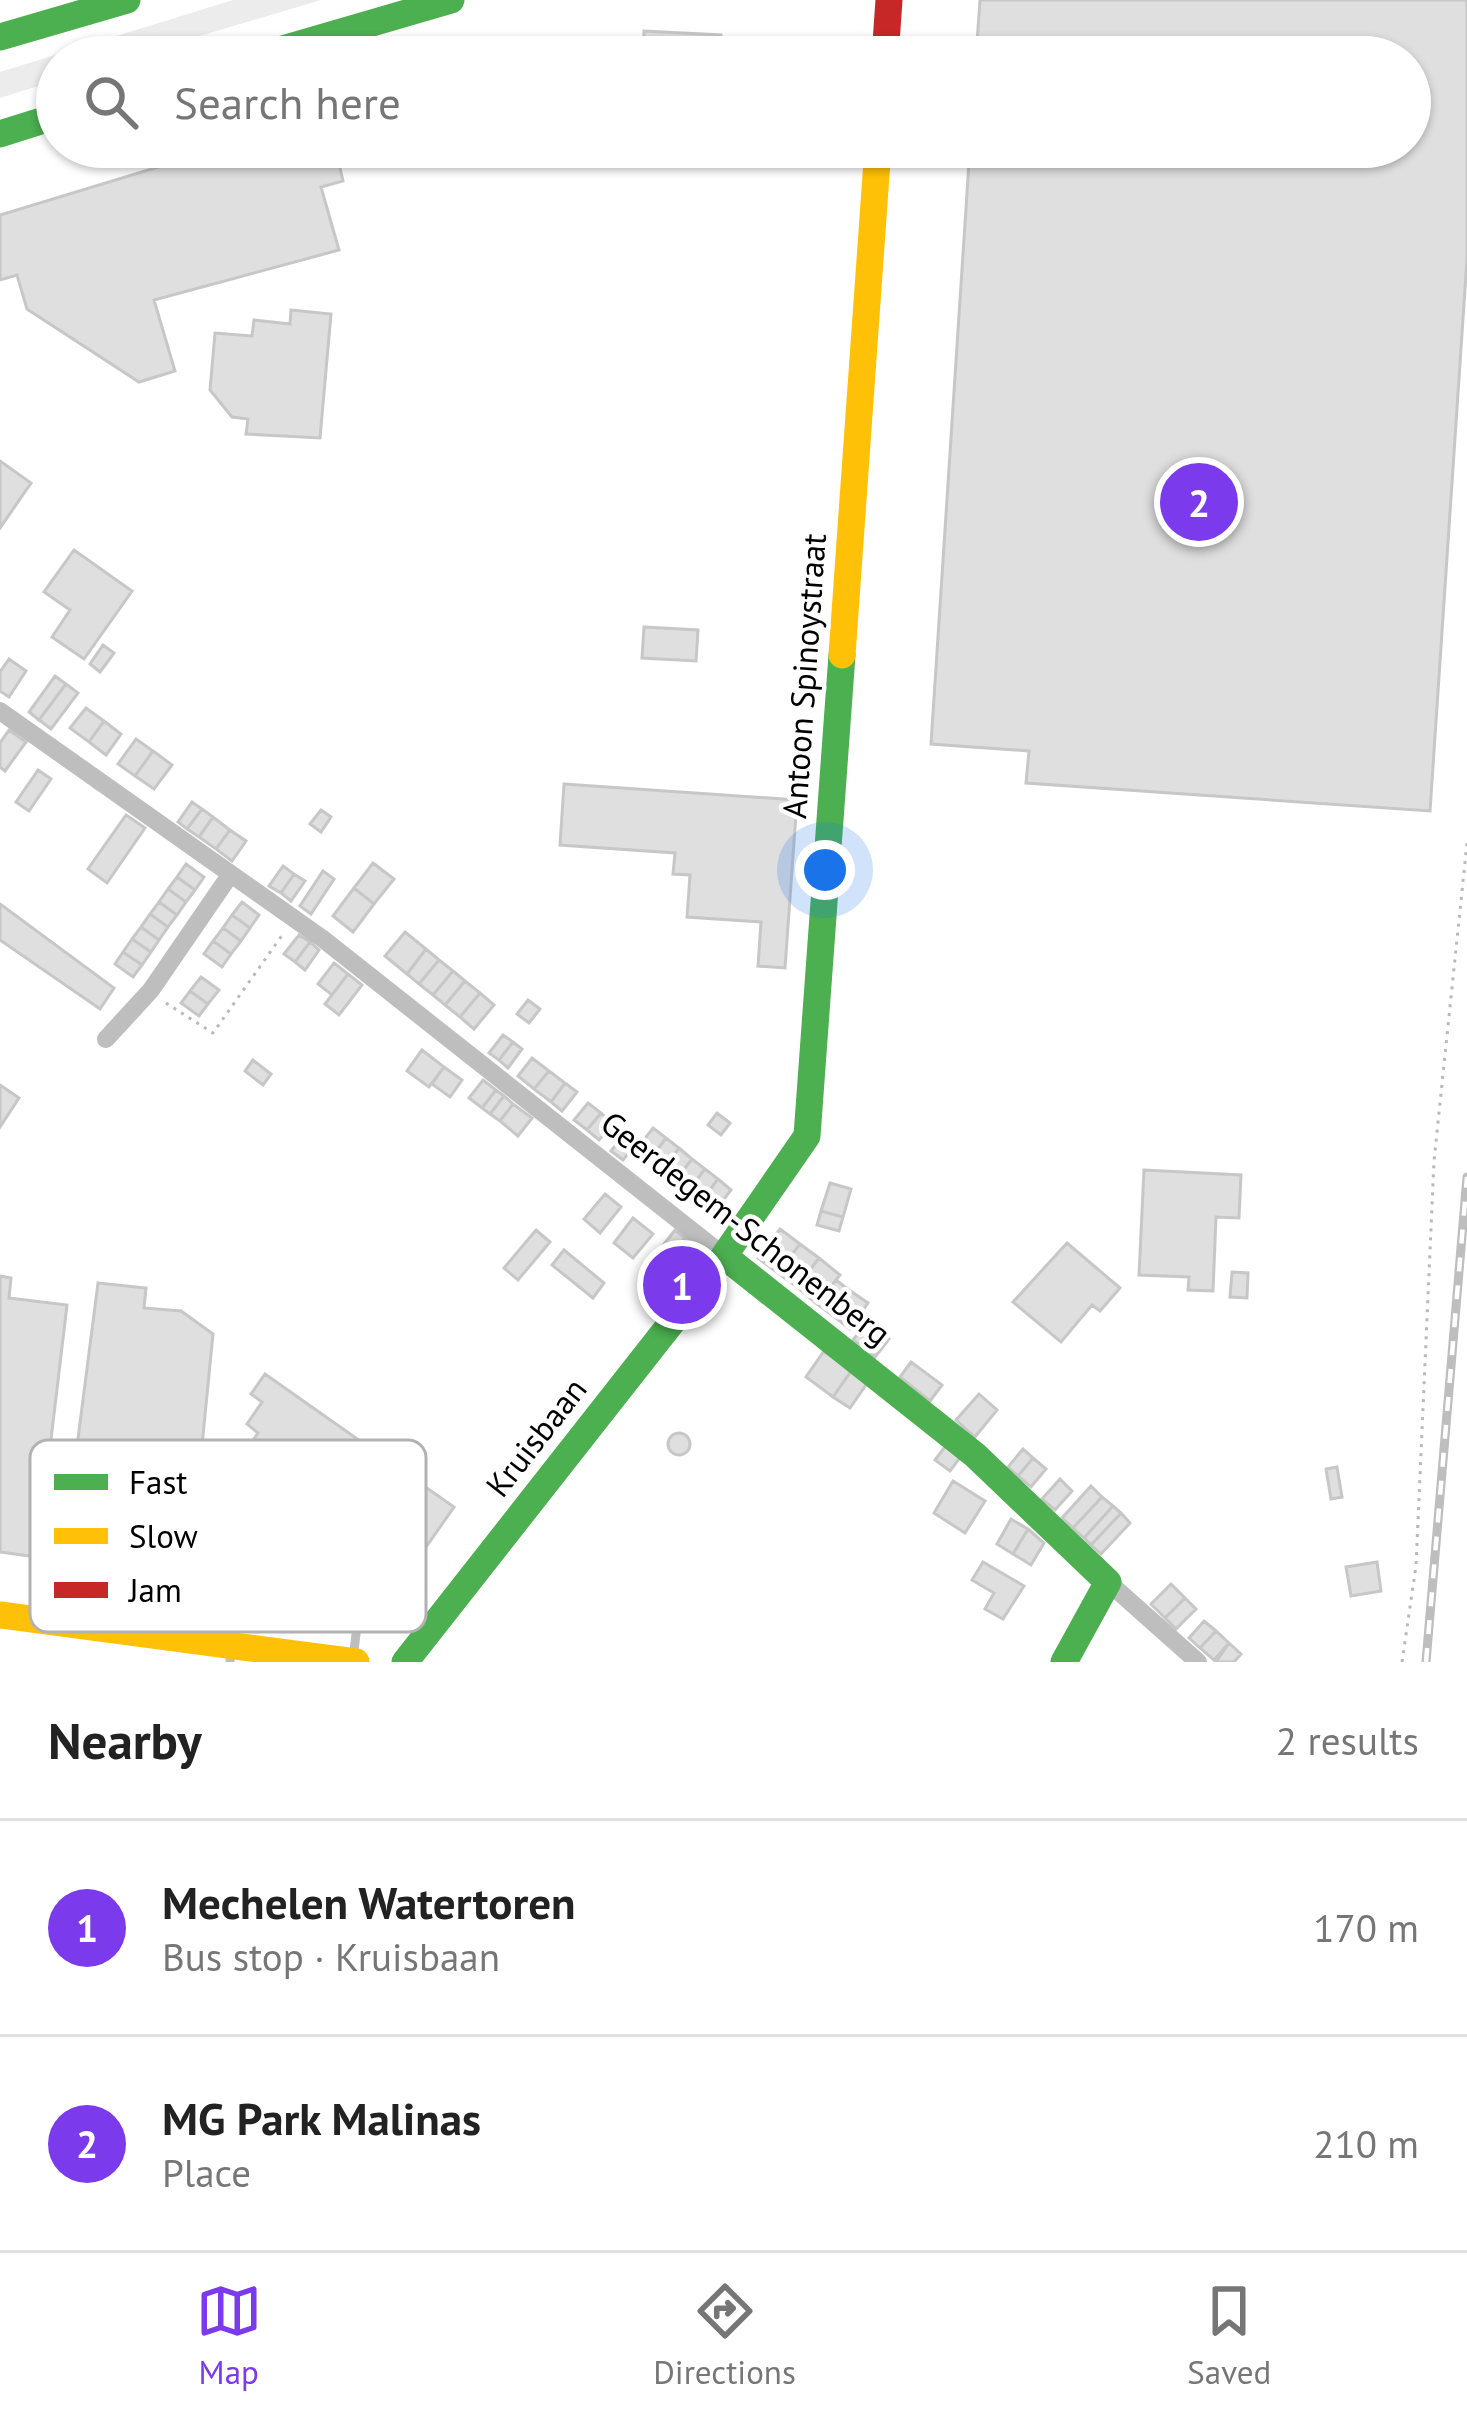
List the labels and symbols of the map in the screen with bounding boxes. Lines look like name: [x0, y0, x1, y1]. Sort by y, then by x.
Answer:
pin: 2: [1160, 457, 1238, 547]
street label: Antoon Spinoystraat: [772, 532, 835, 820]
your location: [795, 840, 855, 900]
street label: Geerdegem-Schonenberg: [593, 1101, 900, 1354]
pin: 1: [643, 1240, 721, 1330]
street label: Kruisbaan: [476, 1368, 596, 1505]
legend: [30, 1440, 426, 1632]
text: Fast: [129, 1460, 188, 1503]
text: Slow: [129, 1514, 198, 1557]
text: Jam: [127, 1568, 182, 1611]

